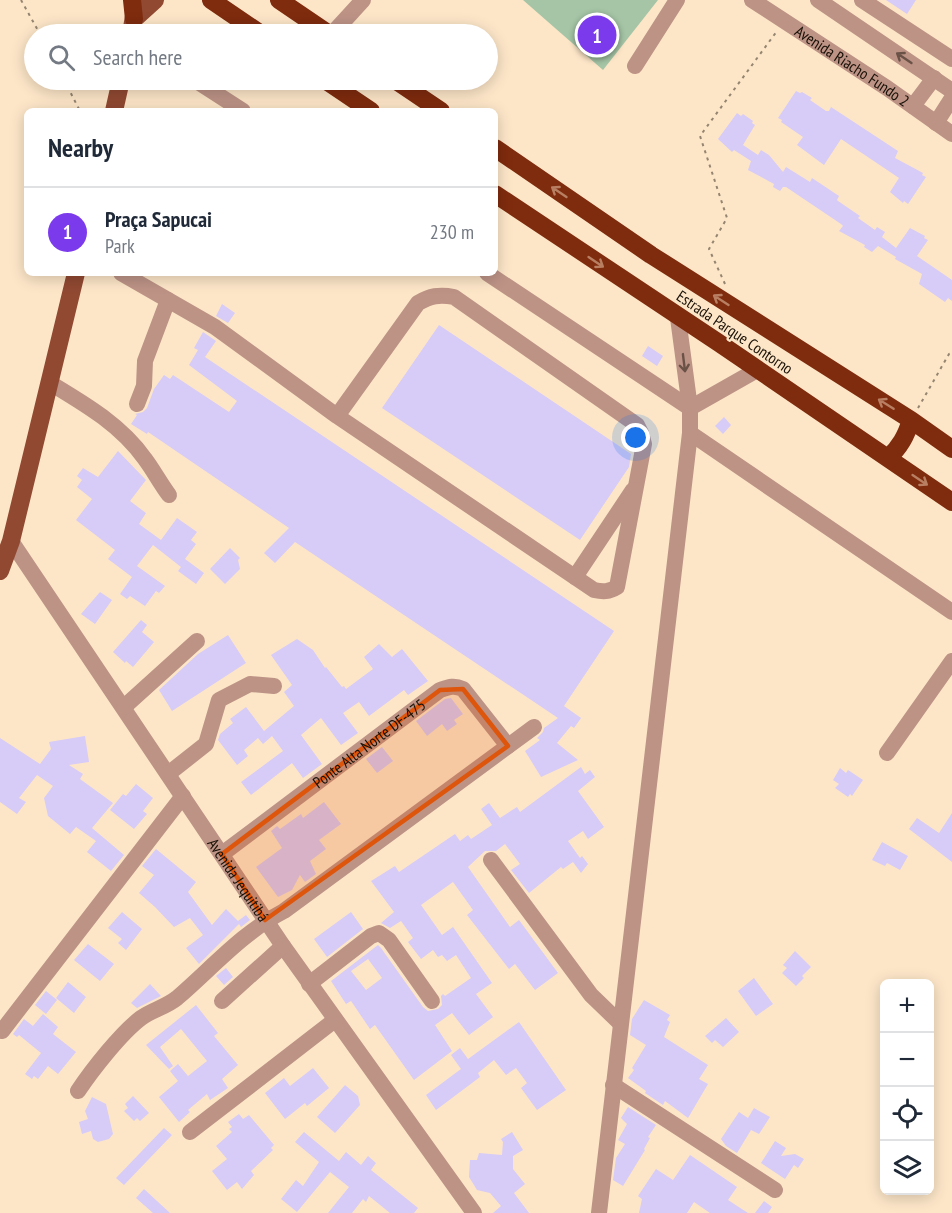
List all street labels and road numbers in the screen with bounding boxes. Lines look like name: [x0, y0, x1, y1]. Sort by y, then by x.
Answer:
street label: Avenida Riacho Fundo 2: [791, 21, 913, 111]
street label: Estrada Parque Contorno: [673, 286, 797, 378]
street label: Ponte Alta Norte DF-475: [309, 695, 429, 792]
street label: Avenida Jequitibá: [203, 834, 274, 925]

